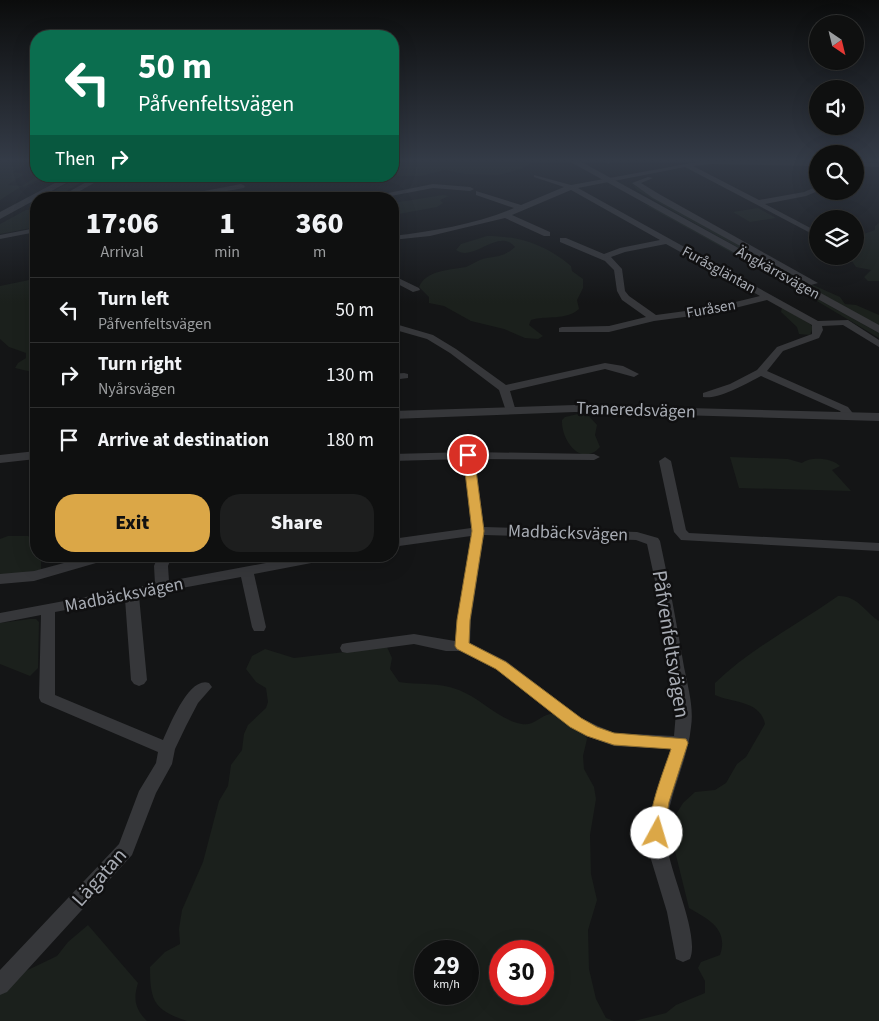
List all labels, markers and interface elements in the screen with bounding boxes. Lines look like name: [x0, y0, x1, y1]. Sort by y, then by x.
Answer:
north arrow: [809, 15, 864, 70]
map controls: [809, 15, 864, 265]
text: 50 m: [138, 42, 212, 92]
icon: left: [55, 50, 120, 115]
button: sound: [809, 80, 864, 135]
text: Påfvenfeltsvägen: [138, 88, 294, 120]
icon: right: [105, 145, 133, 173]
button: search: [809, 145, 864, 200]
text: Then: [55, 146, 95, 173]
text: 17:06: [85, 202, 159, 245]
text: 1: [219, 202, 235, 245]
text: 360: [296, 202, 344, 245]
button: layers: [809, 210, 864, 265]
text: Arrival: [101, 241, 144, 263]
text: min: [214, 241, 240, 263]
text: m: [313, 241, 326, 263]
street label: Furåsgläntan: [678, 241, 760, 299]
street label: Ängkärrsvägen: [732, 241, 824, 305]
text: Turn left: [98, 286, 169, 313]
street label: Furåsen: [685, 294, 737, 324]
icon: left: [55, 296, 83, 324]
text: 50 m: [336, 297, 374, 324]
text: Påfvenfeltsvägen: [98, 313, 212, 335]
text: Turn right: [98, 351, 182, 378]
icon: right: [55, 361, 83, 389]
text: 130 m: [326, 362, 374, 389]
text: Nyårsvägen: [98, 378, 176, 400]
street label: Traneredsvägen: [576, 395, 696, 425]
icon: arrive: [55, 426, 83, 454]
text: Arrive at destination: [98, 427, 269, 454]
text: 180 m: [326, 427, 374, 454]
pin: [447, 434, 489, 476]
icon: arrive: [454, 441, 482, 469]
button: Exit: [55, 494, 210, 552]
button: Share: [220, 494, 374, 552]
street label: Madbäcksvägen: [507, 518, 629, 548]
street label: Påfvenfeltsvägen: [645, 568, 697, 720]
street label: Madbäcksvägen: [63, 571, 185, 619]
position arrow: [630, 806, 682, 858]
street label: Lägatan: [64, 841, 134, 913]
speed limit sign: 30: [489, 940, 554, 1005]
text: 29: [433, 948, 460, 984]
text: km/h: [433, 976, 460, 993]

